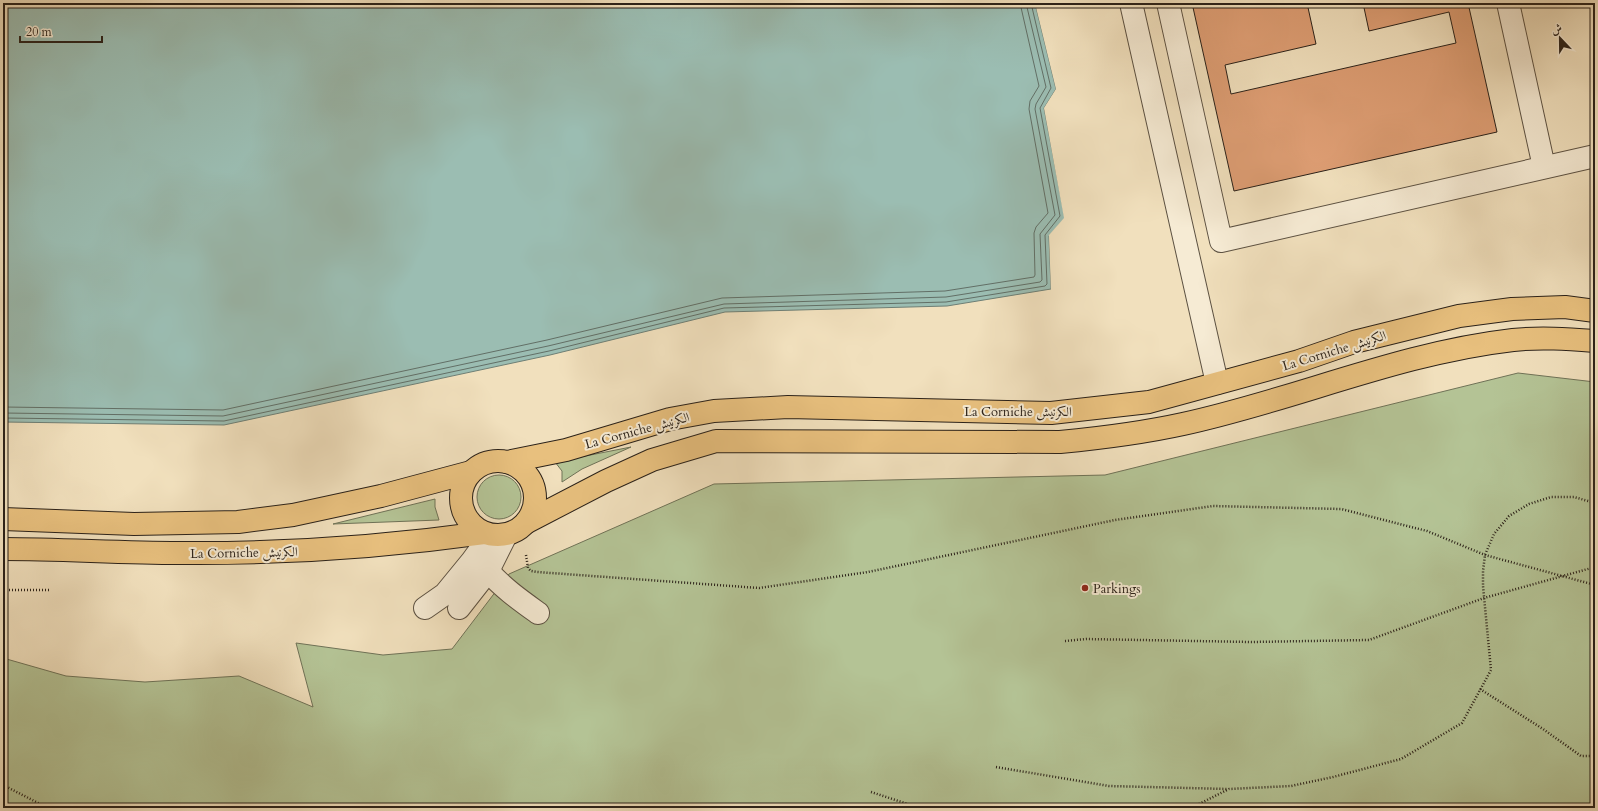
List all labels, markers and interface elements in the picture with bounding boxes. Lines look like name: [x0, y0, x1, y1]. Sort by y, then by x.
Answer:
scale bar: [20, 18, 102, 44]
north arrow: [1540, 18, 1580, 58]
text: ش: [1549, 20, 1564, 38]
text: 20 m: [26, 24, 53, 40]
street label: La Corniche الكرنيش: [1280, 327, 1389, 375]
street label: La Corniche الكرنيش: [964, 403, 1072, 421]
street label: La Corniche الكرنيش: [583, 408, 692, 454]
street label: La Corniche الكرنيش: [190, 543, 298, 563]
place label: Parkings: [1093, 580, 1141, 598]
marker: Parkings: [1080, 583, 1090, 593]

